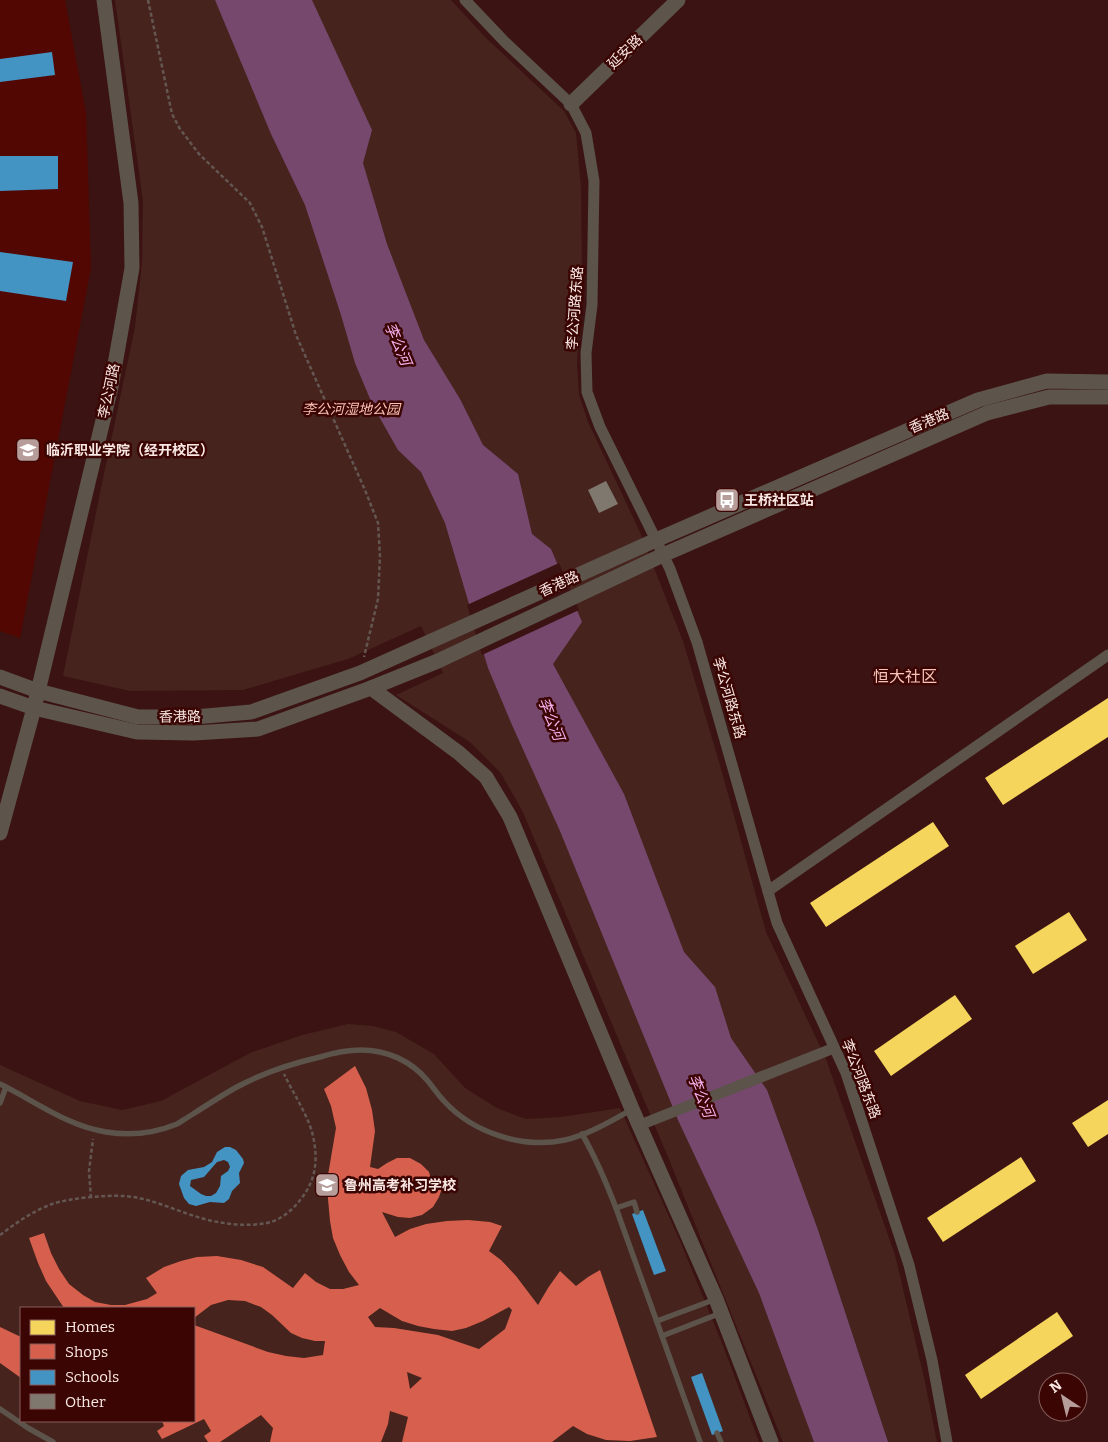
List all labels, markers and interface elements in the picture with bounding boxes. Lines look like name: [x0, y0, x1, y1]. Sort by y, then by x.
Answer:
street label: 延安路: [604, 31, 646, 73]
street label: 李公河路东路: [564, 266, 586, 350]
water label: 李公河: [381, 320, 416, 371]
street label: 李公河路: [95, 362, 123, 420]
park label: 李公河湿地公园: [302, 401, 402, 418]
street label: 香港路: [906, 405, 952, 437]
school or university icon: 临沂职业学院（经开校区）: [15, 437, 41, 463]
place label: 临沂职业学院（经开校区）: [46, 442, 214, 459]
bus stop icon: 王桥社区站: [714, 487, 740, 513]
place label: 王桥社区站: [744, 492, 814, 509]
street label: 香港路: [536, 568, 582, 600]
street label: 李公河路东路: [709, 655, 749, 741]
district label: 恒大社区: [873, 667, 937, 686]
water label: 李公河: [534, 695, 569, 746]
street label: 香港路: [159, 708, 201, 726]
street label: 李公河路东路: [838, 1037, 884, 1121]
water label: 李公河: [684, 1072, 719, 1123]
school or university icon: 鲁州高考补习学校: [314, 1172, 340, 1198]
place label: 鲁州高考补习学校: [344, 1177, 456, 1194]
legend: [20, 1307, 195, 1422]
text: Homes: [65, 1318, 115, 1336]
text: Shops: [65, 1343, 108, 1361]
text: Schools: [65, 1368, 119, 1386]
north arrow: [1038, 1372, 1088, 1422]
text: N: [1047, 1377, 1065, 1397]
text: Other: [65, 1393, 106, 1411]

